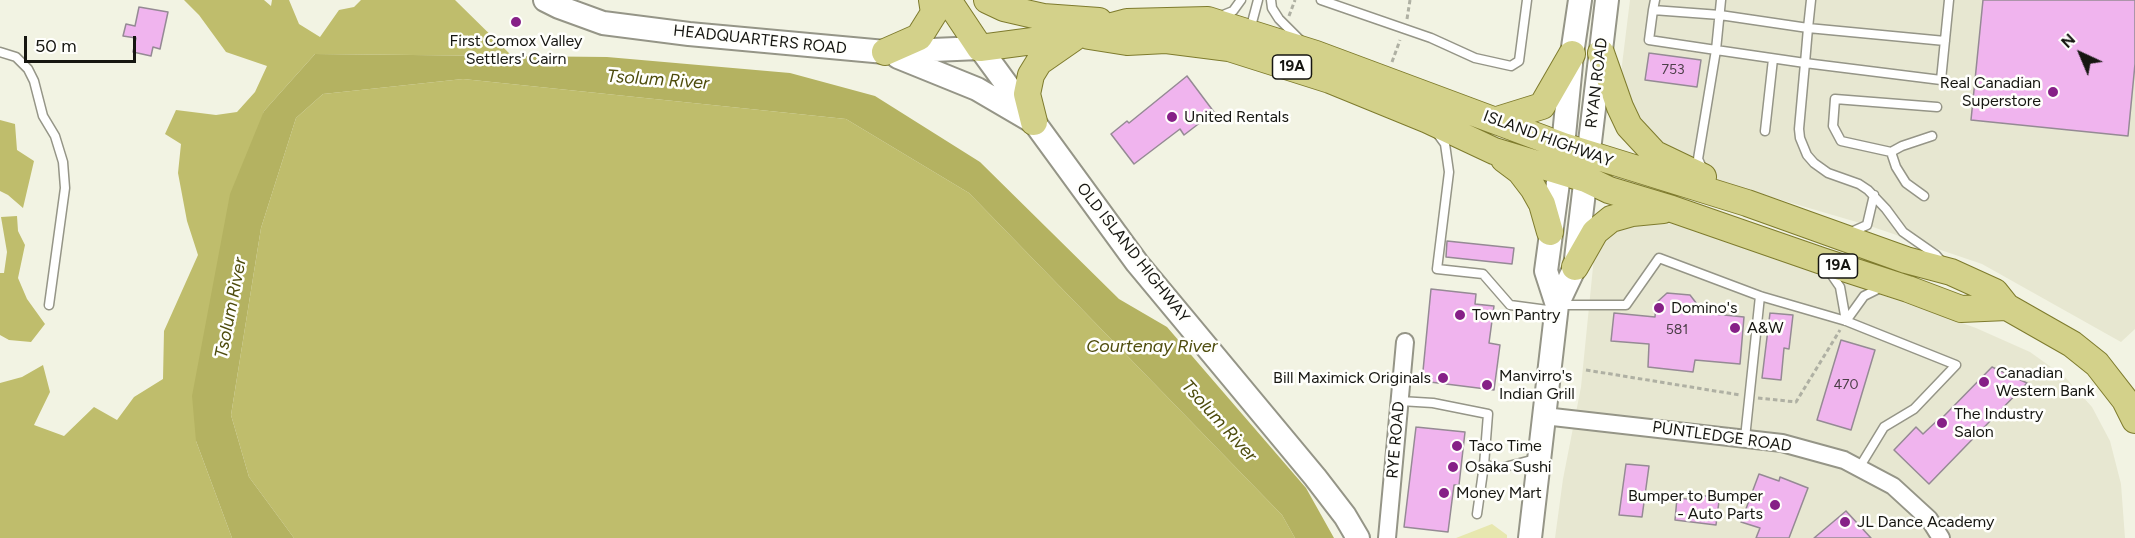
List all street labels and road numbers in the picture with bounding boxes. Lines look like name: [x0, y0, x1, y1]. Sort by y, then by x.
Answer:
street label: HEADQUARTERS ROAD: [672, 21, 848, 59]
street label: RYAN ROAD: [1582, 37, 1612, 129]
road number: 19A: [1272, 55, 1312, 79]
street label: ISLAND HIGHWAY: [1481, 107, 1615, 171]
street label: OLD ISLAND HIGHWAY: [1072, 179, 1194, 327]
road number: 19A: [1818, 254, 1858, 278]
street label: RYE ROAD: [1383, 401, 1409, 479]
street label: PUNTLEDGE ROAD: [1651, 418, 1793, 456]

